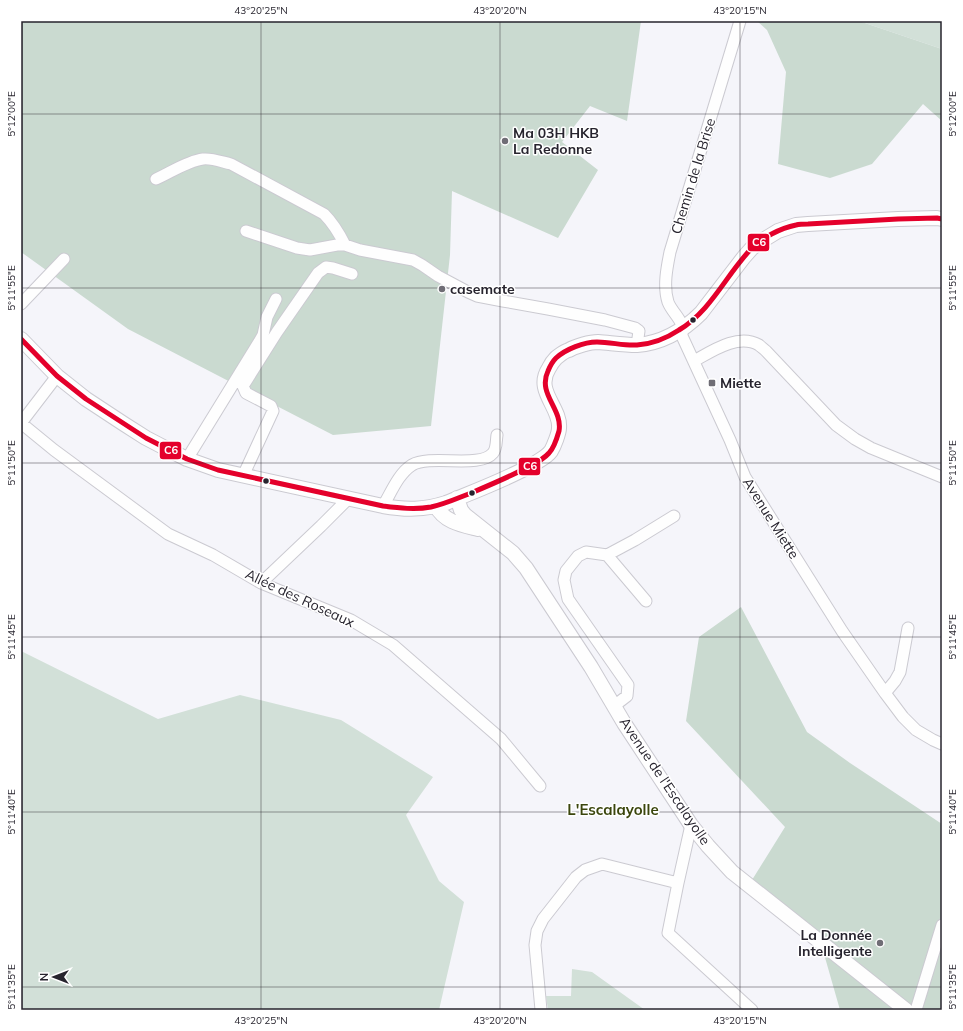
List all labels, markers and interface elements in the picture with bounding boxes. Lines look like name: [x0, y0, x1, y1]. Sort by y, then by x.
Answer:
text: 43°20'25"N: [234, 4, 288, 17]
text: 43°20'20"N: [473, 4, 527, 17]
text: 43°20'15"N: [713, 4, 767, 17]
text: 5°12'00"E: [5, 91, 18, 137]
text: 5°12'00"E: [946, 91, 959, 137]
street label: Chemin de la Brise: [667, 116, 719, 236]
place label: Ma 03H HKB La Redonne: [513, 124, 599, 158]
marker: Ma 03H HKB La Redonne: [500, 136, 510, 146]
line badge: C6: [747, 233, 770, 252]
text: C6: [752, 235, 766, 249]
text: 5°11'55"E: [5, 265, 18, 311]
text: 5°11'55"E: [946, 265, 959, 311]
place label: casemate: [450, 280, 515, 298]
marker: casemate: [437, 284, 447, 294]
unlabelled marker: [688, 315, 698, 325]
place label: Miette: [720, 374, 762, 392]
marker: Miette: [707, 378, 717, 388]
text: 5°11'50"E: [5, 440, 18, 486]
text: 5°11'50"E: [946, 440, 959, 486]
line badge: C6: [159, 441, 182, 460]
text: C6: [164, 443, 178, 457]
line badge: C6: [518, 457, 541, 476]
text: C6: [523, 459, 537, 473]
street label: Avenue Miette: [739, 474, 803, 562]
unlabelled marker: [261, 476, 271, 486]
unlabelled marker: [467, 488, 477, 498]
street label: Allée des Roseaux: [242, 565, 358, 631]
text: 5°11'45"E: [5, 614, 18, 660]
text: 5°11'45"E: [946, 614, 959, 660]
street label: Avenue de l'Escalayolle: [616, 714, 714, 848]
text: 5°11'40"E: [5, 789, 18, 835]
text: 5°11'40"E: [946, 789, 959, 835]
district label: L'Escalayolle: [567, 800, 659, 819]
place label: La Donnée Intelligente: [798, 926, 872, 960]
marker: La Donnée Intelligente: [875, 938, 885, 948]
north arrow: [34, 957, 74, 997]
text: 5°11'35"E: [5, 964, 18, 1010]
text: 5°11'35"E: [946, 964, 959, 1010]
text: N: [37, 973, 51, 981]
text: 43°20'25"N: [234, 1014, 288, 1027]
text: 43°20'20"N: [473, 1014, 527, 1027]
text: 43°20'15"N: [713, 1014, 767, 1027]

